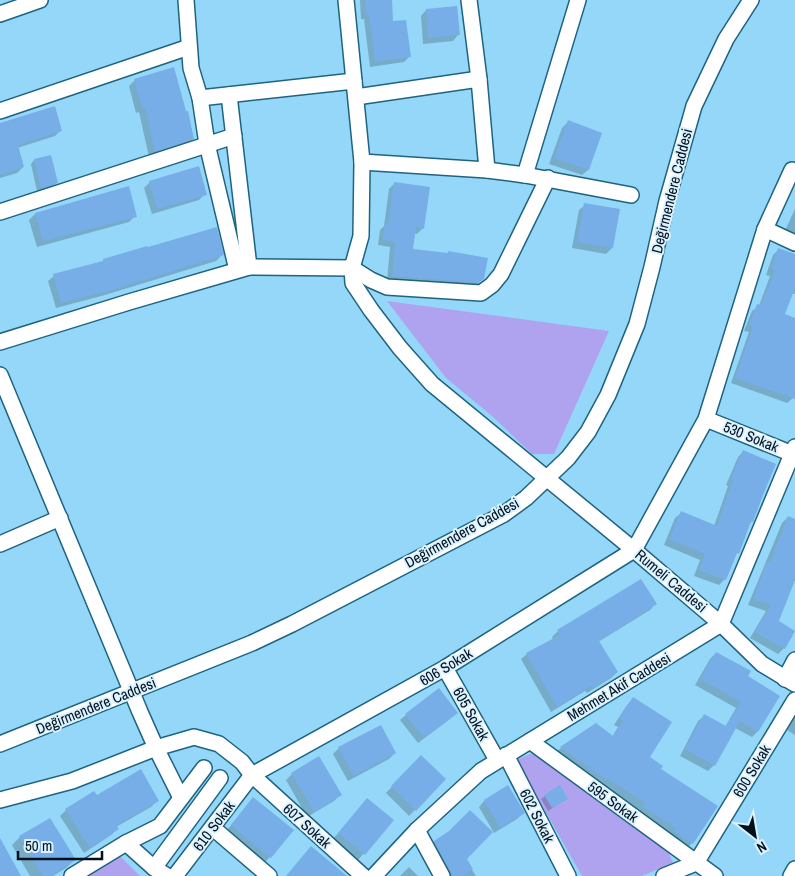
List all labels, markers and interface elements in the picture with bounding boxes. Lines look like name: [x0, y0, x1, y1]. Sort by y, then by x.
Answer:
street label: Değirmendere Caddesi: [646, 126, 697, 255]
street label: 530 Sokak: [720, 416, 783, 457]
street label: Değirmendere Caddesi: [401, 492, 523, 573]
street label: Rumeli Caddesi: [631, 544, 712, 617]
street label: 606 Sokak: [415, 642, 477, 691]
street label: Mehmet Akif Caddesi: [563, 647, 675, 726]
street label: Değirmendere Caddesi: [33, 672, 159, 739]
street label: 605 Sokak: [448, 683, 495, 745]
street label: 600 Sokak: [728, 740, 776, 801]
street label: 595 Sokak: [584, 776, 644, 828]
street label: 602 Sokak: [515, 785, 560, 847]
street label: 610 Sokak: [188, 795, 240, 855]
street label: 607 Sokak: [279, 798, 337, 853]
north arrow: [730, 811, 780, 861]
scale bar: [18, 828, 101, 860]
text: 50 m: [25, 835, 52, 856]
text: N: [754, 837, 770, 857]

